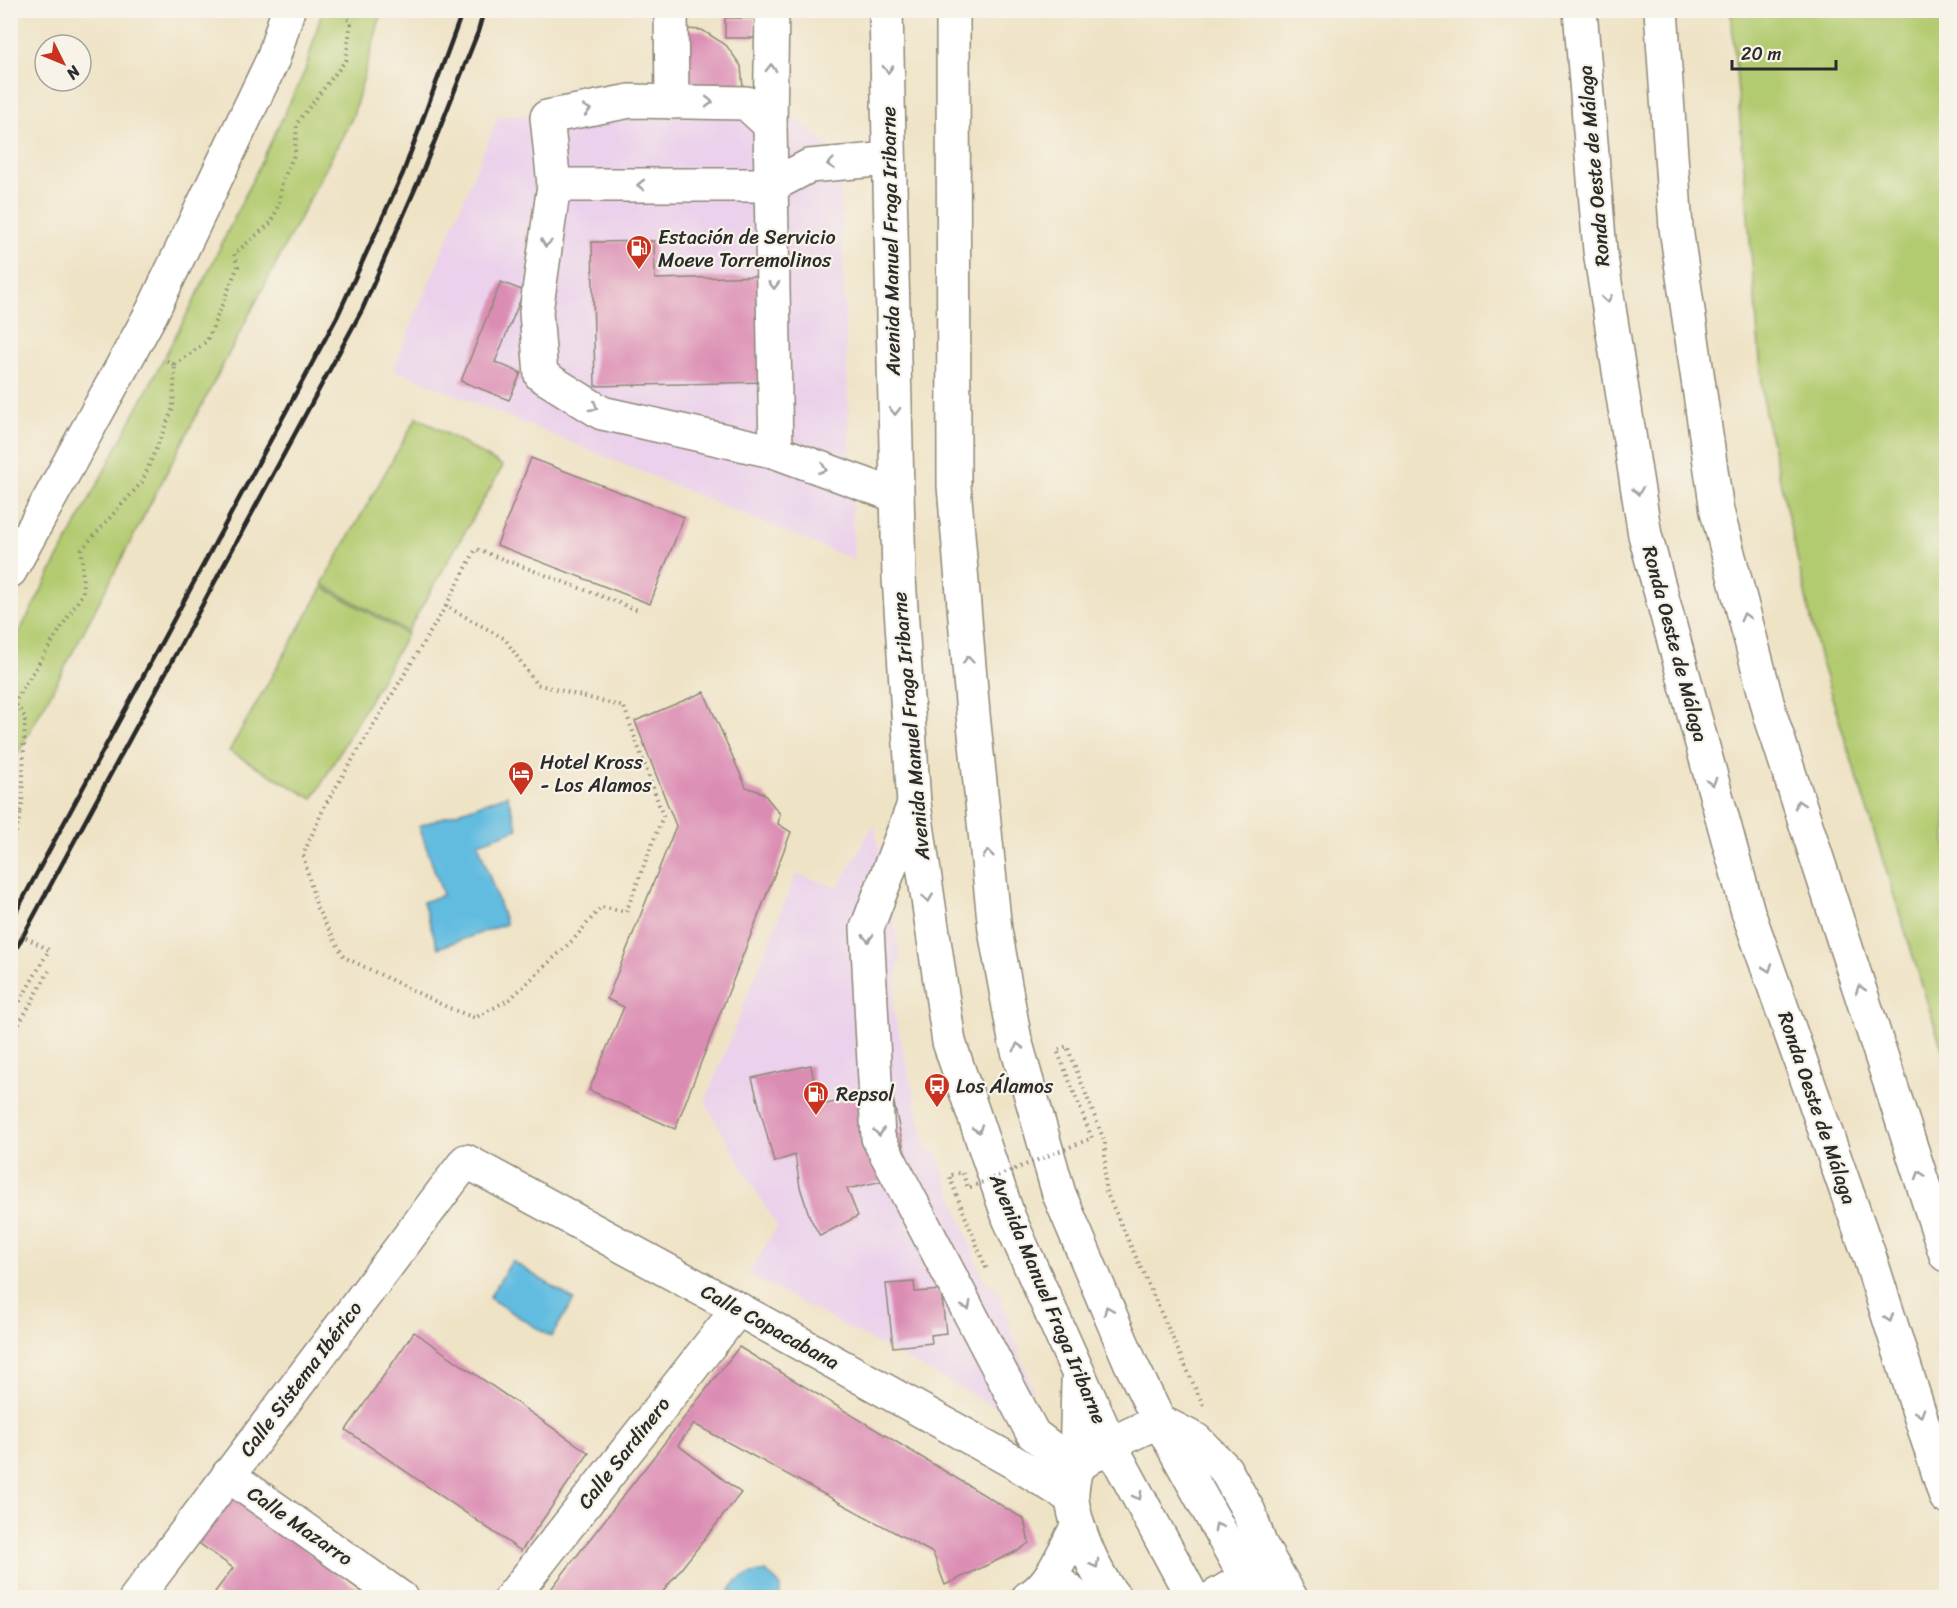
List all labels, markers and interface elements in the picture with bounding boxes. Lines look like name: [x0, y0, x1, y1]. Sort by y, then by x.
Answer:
north arrow: [33, 33, 93, 93]
scale bar: [1732, 33, 1836, 71]
text: 20 m: [1741, 38, 1781, 70]
text: N: [59, 58, 89, 87]
one-way arrow: [765, 63, 777, 72]
one-way arrow: [881, 64, 894, 73]
street label: Ronda Oeste de Málaga: [1568, 64, 1620, 268]
one-way arrow: [705, 96, 714, 108]
one-way arrow: [581, 104, 591, 117]
street label: Avenida Manuel Fraga Iribarne: [871, 106, 911, 377]
one-way arrow: [827, 157, 836, 170]
one-way arrow: [636, 179, 645, 191]
place label: Estación de Servicio Moeve Torremolinos: [658, 220, 836, 278]
fuel station icon: Estación de Servicio Moeve Torremolinos: [624, 233, 654, 271]
one-way arrow: [540, 238, 552, 248]
one-way arrow: [768, 281, 780, 290]
one-way arrow: [1601, 294, 1613, 303]
one-way arrow: [588, 400, 598, 412]
one-way arrow: [889, 406, 901, 415]
one-way arrow: [817, 461, 828, 474]
one-way arrow: [1631, 486, 1644, 496]
street label: Ronda Oeste de Málaga: [1632, 542, 1718, 746]
street label: Avenida Manuel Fraga Iribarne: [882, 590, 940, 863]
one-way arrow: [1739, 612, 1752, 622]
one-way arrow: [962, 656, 975, 665]
place label: Hotel Kross - Los Alamos: [540, 745, 652, 803]
hotel icon: Hotel Kross - Los Alamos: [506, 759, 536, 797]
one-way arrow: [1705, 776, 1718, 786]
one-way arrow: [1794, 799, 1807, 810]
one-way arrow: [982, 850, 994, 859]
one-way arrow: [921, 894, 933, 903]
one-way arrow: [861, 934, 874, 943]
one-way arrow: [1760, 962, 1773, 973]
one-way arrow: [1854, 984, 1867, 995]
street label: Ronda Oeste de Málaga: [1768, 1007, 1866, 1209]
one-way arrow: [1012, 1042, 1025, 1052]
place label: Los Álamos: [956, 1069, 1054, 1104]
bus stop icon: Los Álamos: [922, 1071, 952, 1109]
place label: Repsol: [836, 1077, 894, 1112]
fuel station icon: Repsol: [801, 1079, 831, 1117]
one-way arrow: [971, 1123, 984, 1134]
one-way arrow: [872, 1127, 885, 1137]
street label: Avenida Manuel Fraga Iribarne: [979, 1167, 1117, 1430]
one-way arrow: [1915, 1170, 1927, 1181]
street label: Calle Copacabana: [694, 1274, 846, 1380]
street label: Calle Sistema Ibérico: [230, 1293, 372, 1465]
one-way arrow: [960, 1299, 971, 1310]
one-way arrow: [1103, 1305, 1115, 1316]
one-way arrow: [1881, 1312, 1894, 1323]
street label: Calle Sardinero: [569, 1389, 680, 1517]
one-way arrow: [1913, 1407, 1925, 1418]
street label: Calle Mazarro: [240, 1476, 360, 1576]
one-way arrow: [1131, 1490, 1142, 1500]
one-way arrow: [1214, 1523, 1225, 1533]
one-way arrow: [1088, 1558, 1099, 1568]

